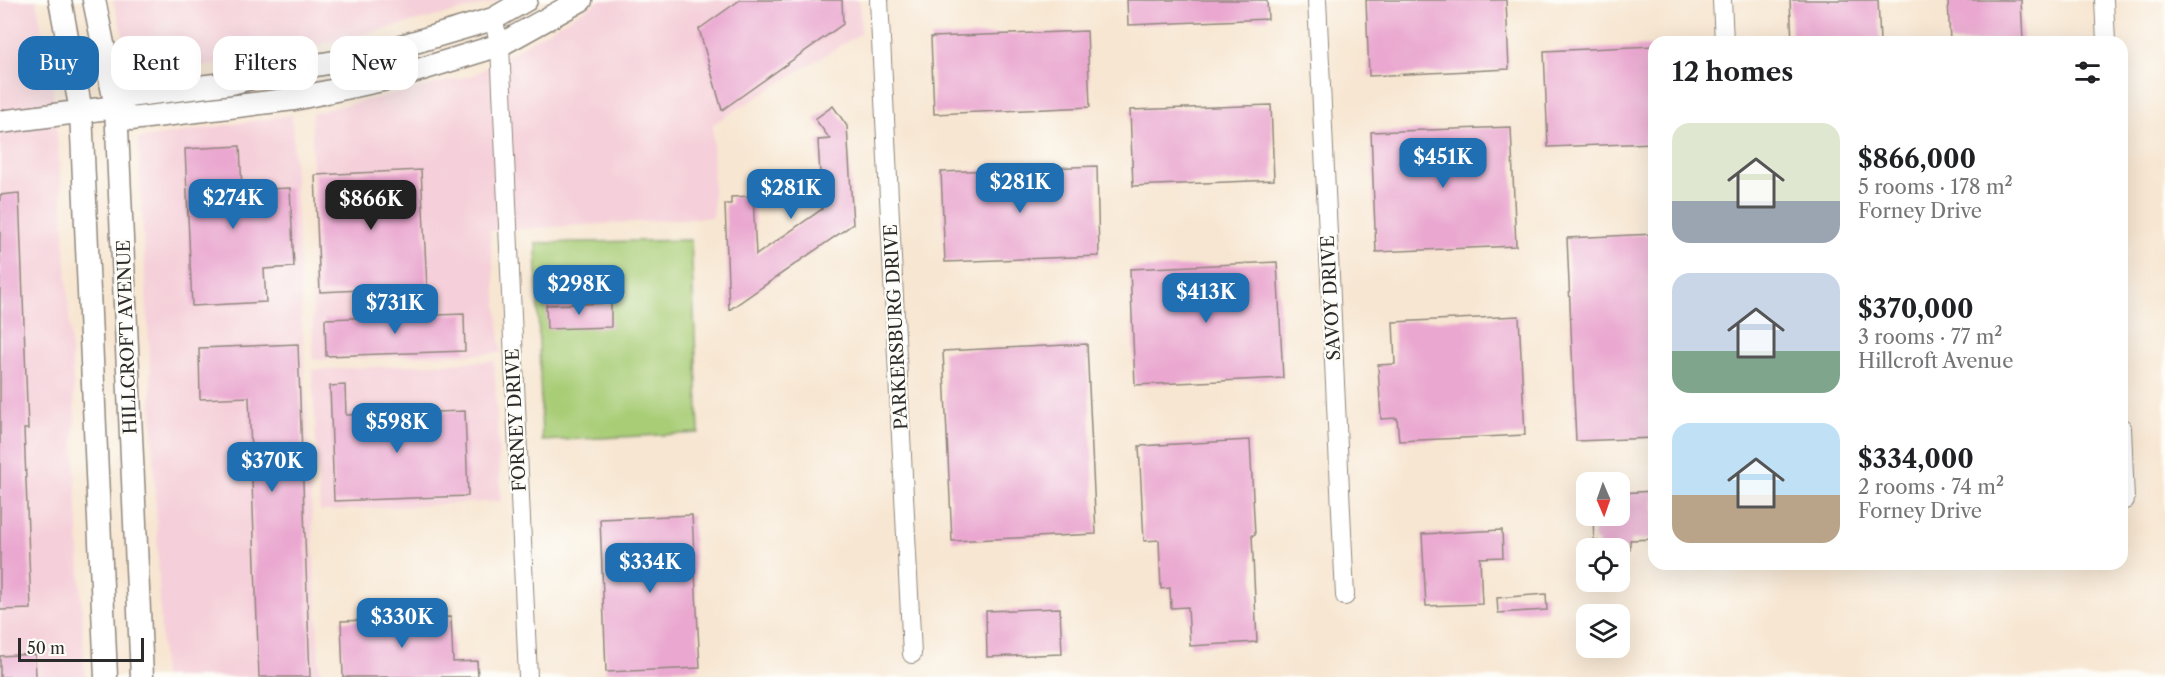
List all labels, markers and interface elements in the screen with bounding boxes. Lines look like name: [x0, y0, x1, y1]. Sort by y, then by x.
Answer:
chip: Buy: [18, 36, 99, 90]
chip: Rent: [111, 36, 201, 90]
chip: Filters: [213, 36, 318, 90]
chip: New: [330, 36, 418, 90]
text: 12 homes: [1672, 56, 1793, 88]
icon: filters: [2071, 56, 2104, 89]
pin: $451K: [1401, 138, 1485, 189]
text: $866,000: [1858, 143, 1976, 175]
text: $451K: [1413, 145, 1473, 169]
icon: home: [1720, 147, 1792, 219]
pin: $281K: [978, 163, 1062, 214]
pin: $281K: [749, 169, 833, 220]
text: $281K: [990, 170, 1050, 194]
text: 5 rooms · 178 m²: [1858, 175, 2013, 199]
text: $281K: [761, 176, 821, 200]
pin: $274K: [191, 179, 275, 230]
pin: $866K: [329, 180, 413, 231]
text: $274K: [203, 186, 263, 210]
text: $866K: [339, 187, 403, 211]
text: Forney Drive: [1858, 199, 1982, 223]
street label: PARKERSBURG DRIVE: [880, 224, 912, 430]
street label: SAVOY DRIVE: [1317, 235, 1345, 361]
street label: HILLCROFT AVENUE: [113, 239, 141, 435]
pin: $298K: [537, 265, 621, 316]
text: $298K: [547, 272, 611, 296]
pin: $413K: [1164, 273, 1248, 324]
text: $413K: [1176, 280, 1236, 304]
pin: $731K: [353, 284, 437, 335]
text: $731K: [366, 291, 424, 315]
text: $370,000: [1858, 293, 1974, 325]
icon: home: [1720, 297, 1792, 369]
text: 3 rooms · 77 m²: [1858, 325, 2002, 349]
street label: FORNEY DRIVE: [501, 348, 531, 492]
text: Hillcroft Avenue: [1858, 349, 2013, 373]
pin: $598K: [355, 403, 439, 454]
text: $598K: [366, 410, 428, 434]
pin: $370K: [230, 442, 314, 493]
text: $334,000: [1858, 443, 1974, 475]
icon: home: [1720, 447, 1792, 519]
text: $370K: [241, 449, 303, 473]
north arrow: [1576, 472, 1630, 526]
map controls: [1576, 472, 1630, 658]
text: 2 rooms · 74 m²: [1858, 475, 2004, 499]
text: Forney Drive: [1858, 499, 1982, 523]
button: locate: [1576, 538, 1630, 592]
pin: $334K: [608, 543, 692, 594]
text: $334K: [619, 550, 681, 574]
pin: $330K: [360, 598, 444, 649]
button: layers: [1576, 604, 1630, 658]
text: $330K: [371, 605, 433, 629]
scale bar: [18, 635, 144, 662]
text: 50 m: [27, 638, 65, 658]

